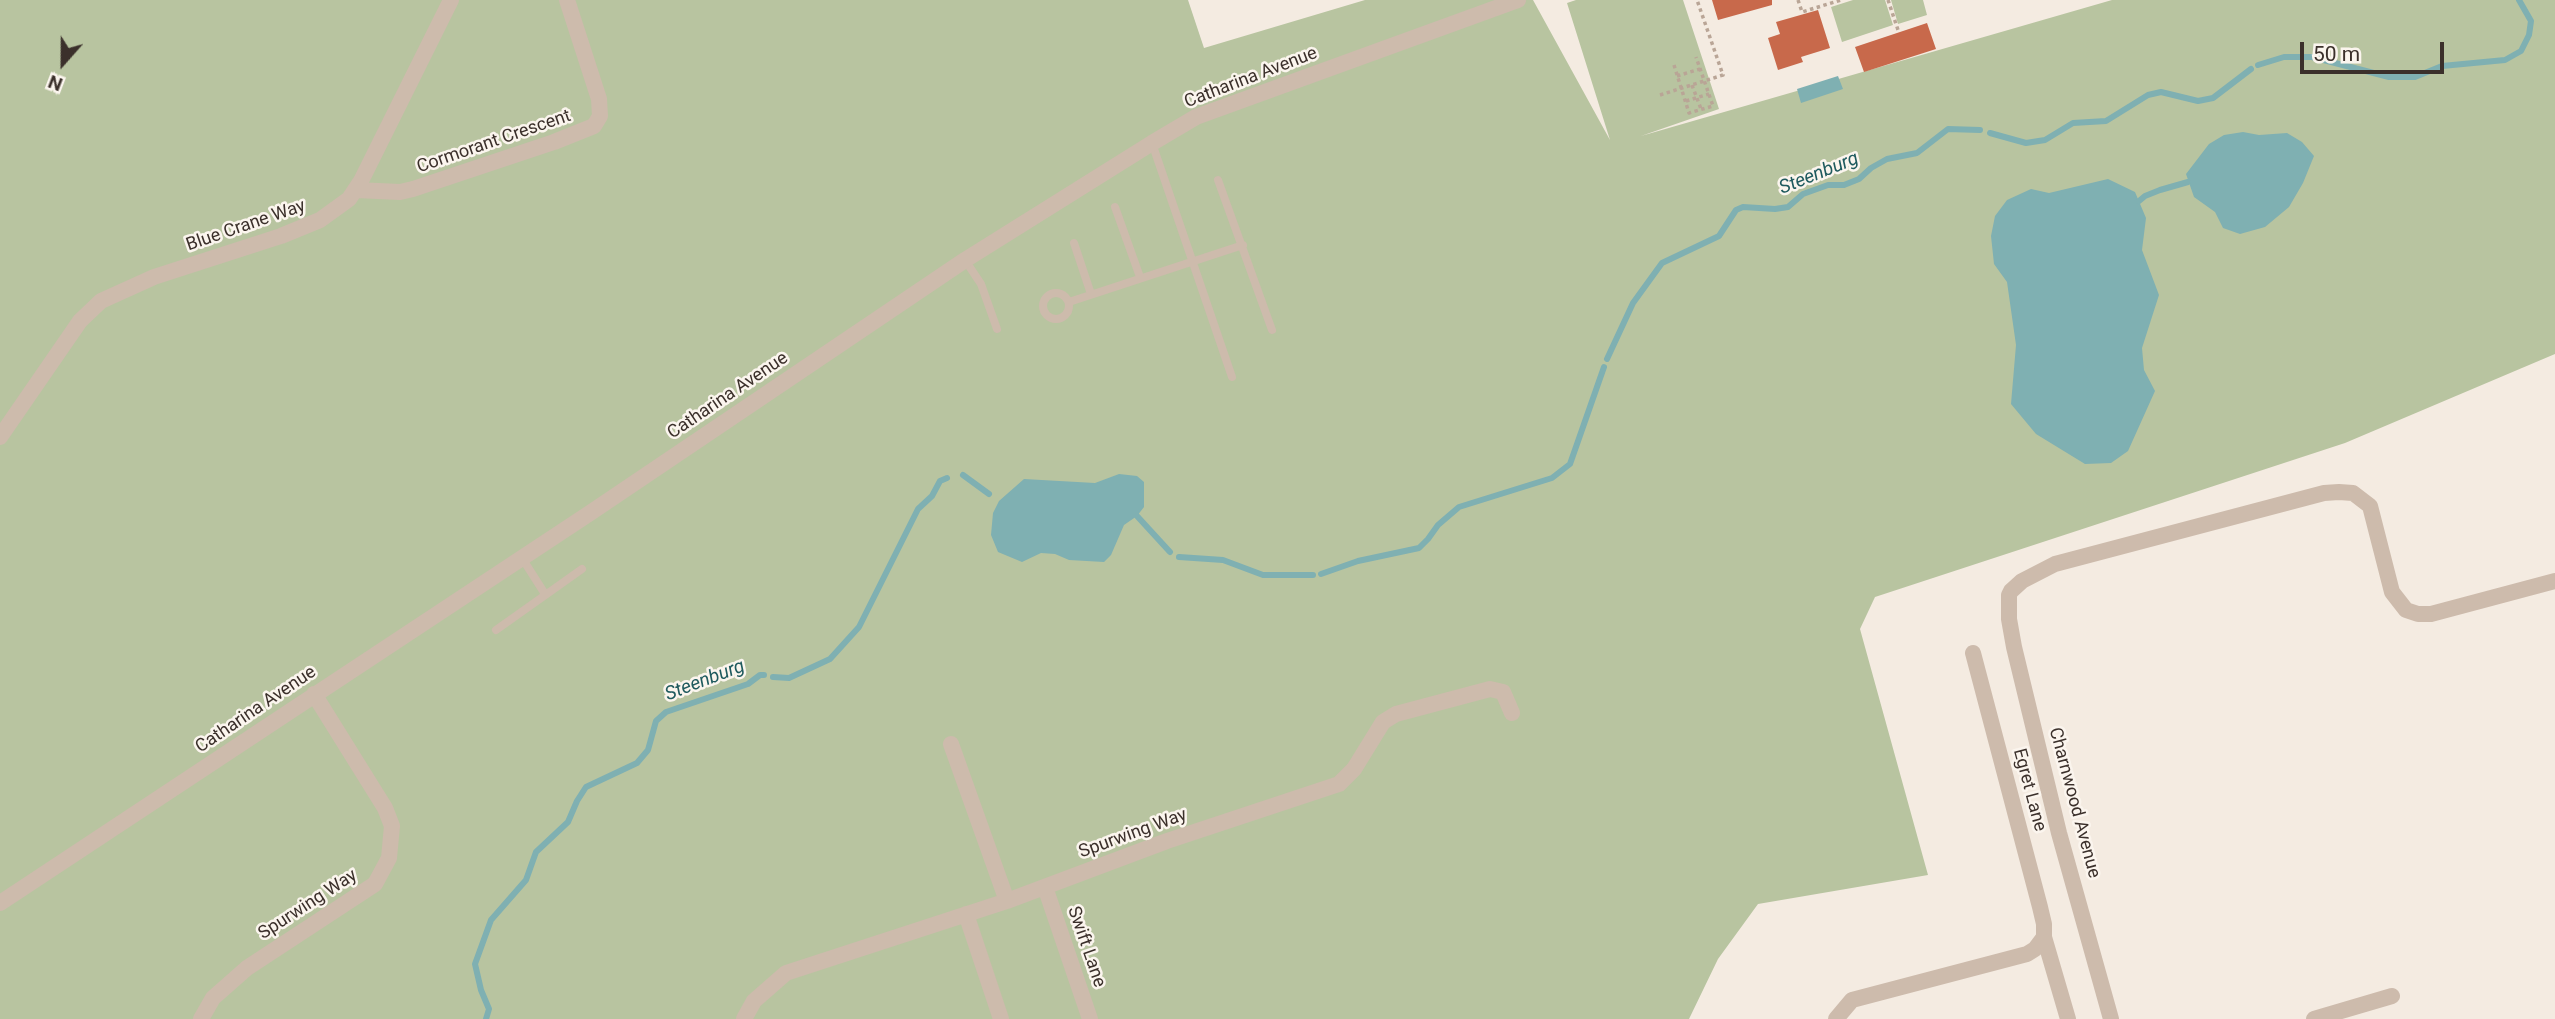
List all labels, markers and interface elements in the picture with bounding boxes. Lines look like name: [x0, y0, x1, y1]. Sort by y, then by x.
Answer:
north arrow: [28, 28, 98, 98]
scale bar: [2303, 28, 2446, 72]
text: 50 m: [2313, 42, 2360, 66]
street label: Catharina Avenue: [1181, 43, 1321, 113]
text: N: [45, 70, 66, 96]
street label: Cormorant Crescent: [414, 106, 574, 178]
water label: Steenburg: [1776, 148, 1862, 200]
street label: Blue Crane Way: [184, 196, 308, 256]
street label: Catharina Avenue: [664, 348, 792, 444]
water label: Steenburg: [662, 655, 748, 707]
street label: Catharina Avenue: [192, 662, 320, 758]
street label: Charnwood Avenue: [2044, 725, 2104, 881]
street label: Egret Lane: [2008, 746, 2050, 834]
street label: Spurwing Way: [1076, 804, 1190, 864]
street label: Spurwing Way: [255, 865, 361, 945]
street label: Swift Lane: [1062, 904, 1110, 990]

